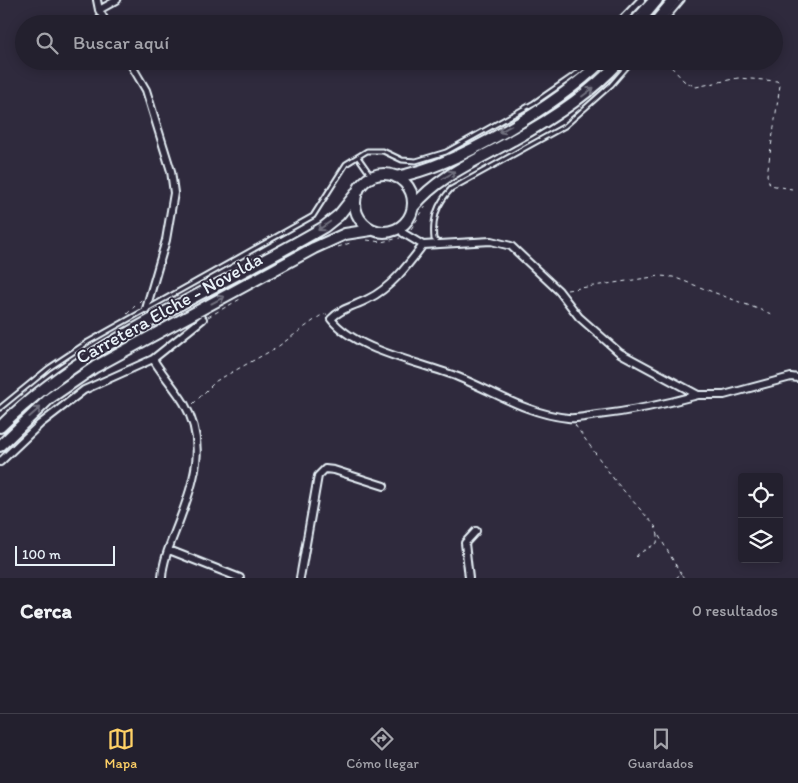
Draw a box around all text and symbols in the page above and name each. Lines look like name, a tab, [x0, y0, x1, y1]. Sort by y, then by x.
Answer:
search box	[15, 15, 783, 70]
icon: search	[33, 29, 61, 57]
text: Buscar aquí	[73, 31, 169, 54]
one-way arrow	[581, 86, 594, 97]
one-way arrow	[499, 125, 513, 135]
one-way arrow	[442, 170, 456, 180]
one-way arrow	[317, 221, 331, 231]
street label: Carretera Elche - Novelda	[72, 247, 266, 369]
one-way arrow	[211, 295, 226, 305]
one-way arrow	[28, 406, 41, 417]
map controls	[738, 473, 783, 563]
button: locate	[738, 473, 783, 518]
button: layers	[738, 518, 783, 563]
scale bar	[15, 543, 115, 566]
text: 100 m	[22, 546, 61, 563]
text: Cerca	[20, 598, 72, 623]
text: 0 resultados	[692, 601, 778, 620]
tab: Mapa	[105, 725, 137, 772]
tab: Cómo llegar	[346, 725, 419, 772]
tab: Guardados	[628, 725, 693, 772]

